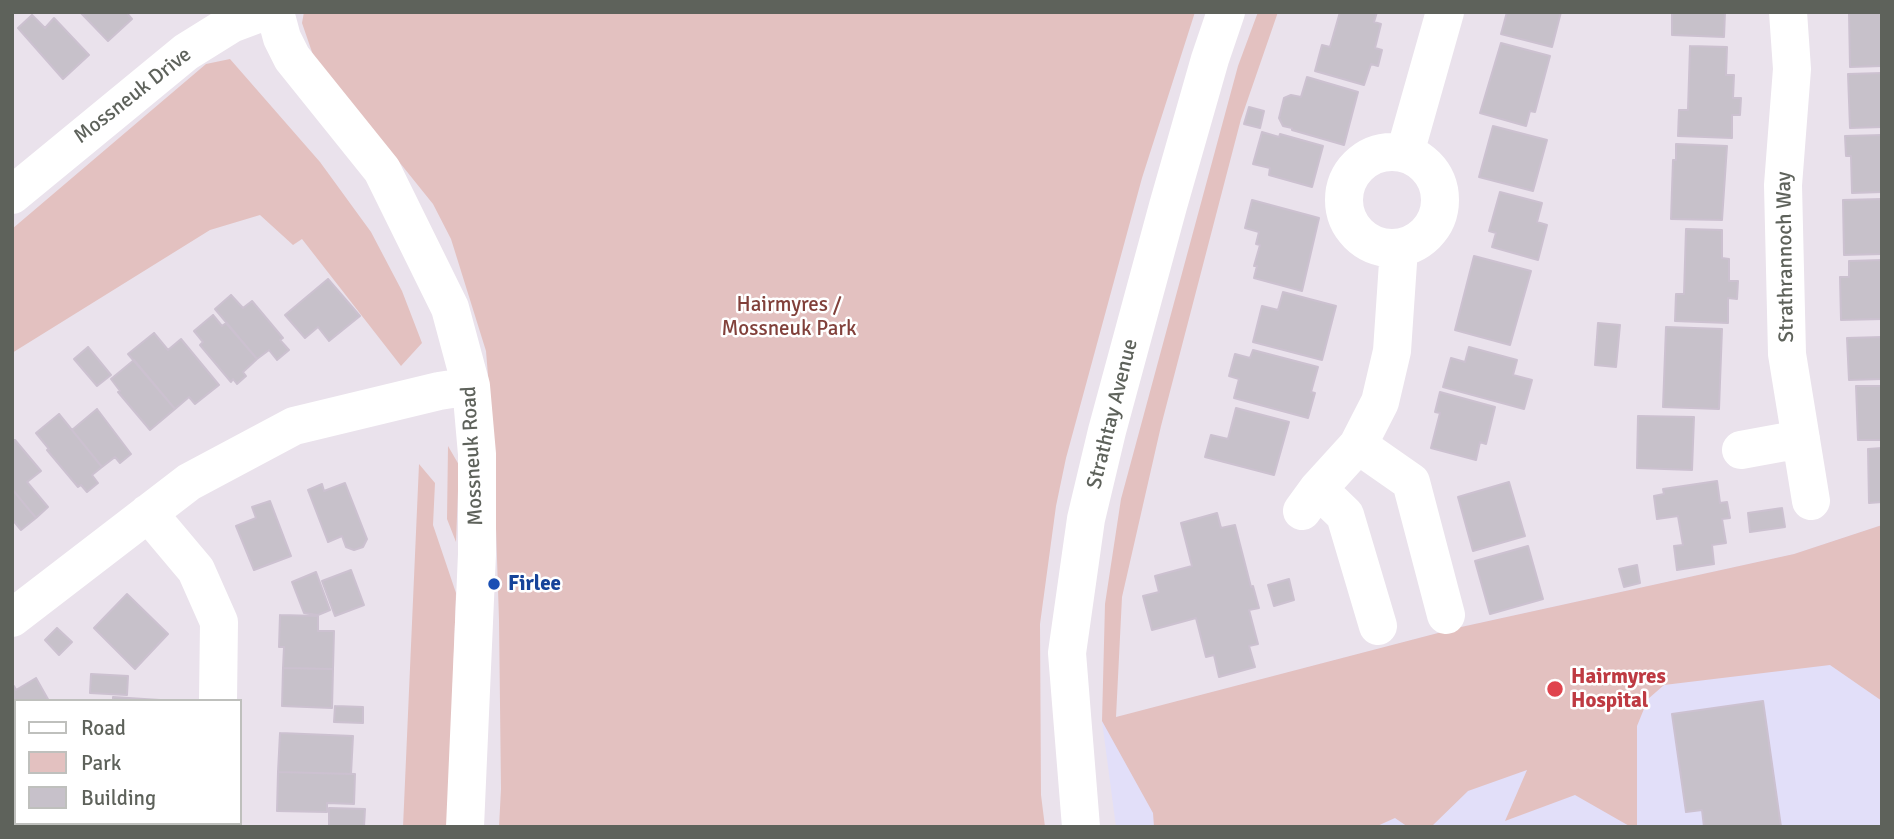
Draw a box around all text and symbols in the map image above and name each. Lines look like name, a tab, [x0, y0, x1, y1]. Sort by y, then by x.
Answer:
street label: Mossneuk Drive	[69, 42, 197, 150]
street label: Strathrannoch Way	[1772, 171, 1800, 343]
park label: Hairmyres / Mossneuk Park	[721, 292, 857, 342]
street label: Strathtay Avenue	[1082, 336, 1144, 492]
street label: Mossneuk Road	[457, 386, 489, 526]
place label: Firlee	[508, 571, 561, 597]
marker: Firlee	[486, 576, 502, 592]
place label: Hairmyres Hospital	[1571, 664, 1666, 714]
marker: Hairmyres Hospital	[1545, 679, 1565, 699]
legend	[14, 699, 242, 825]
text: Road	[81, 715, 126, 741]
text: Park	[81, 750, 121, 776]
text: Building	[81, 785, 156, 811]

